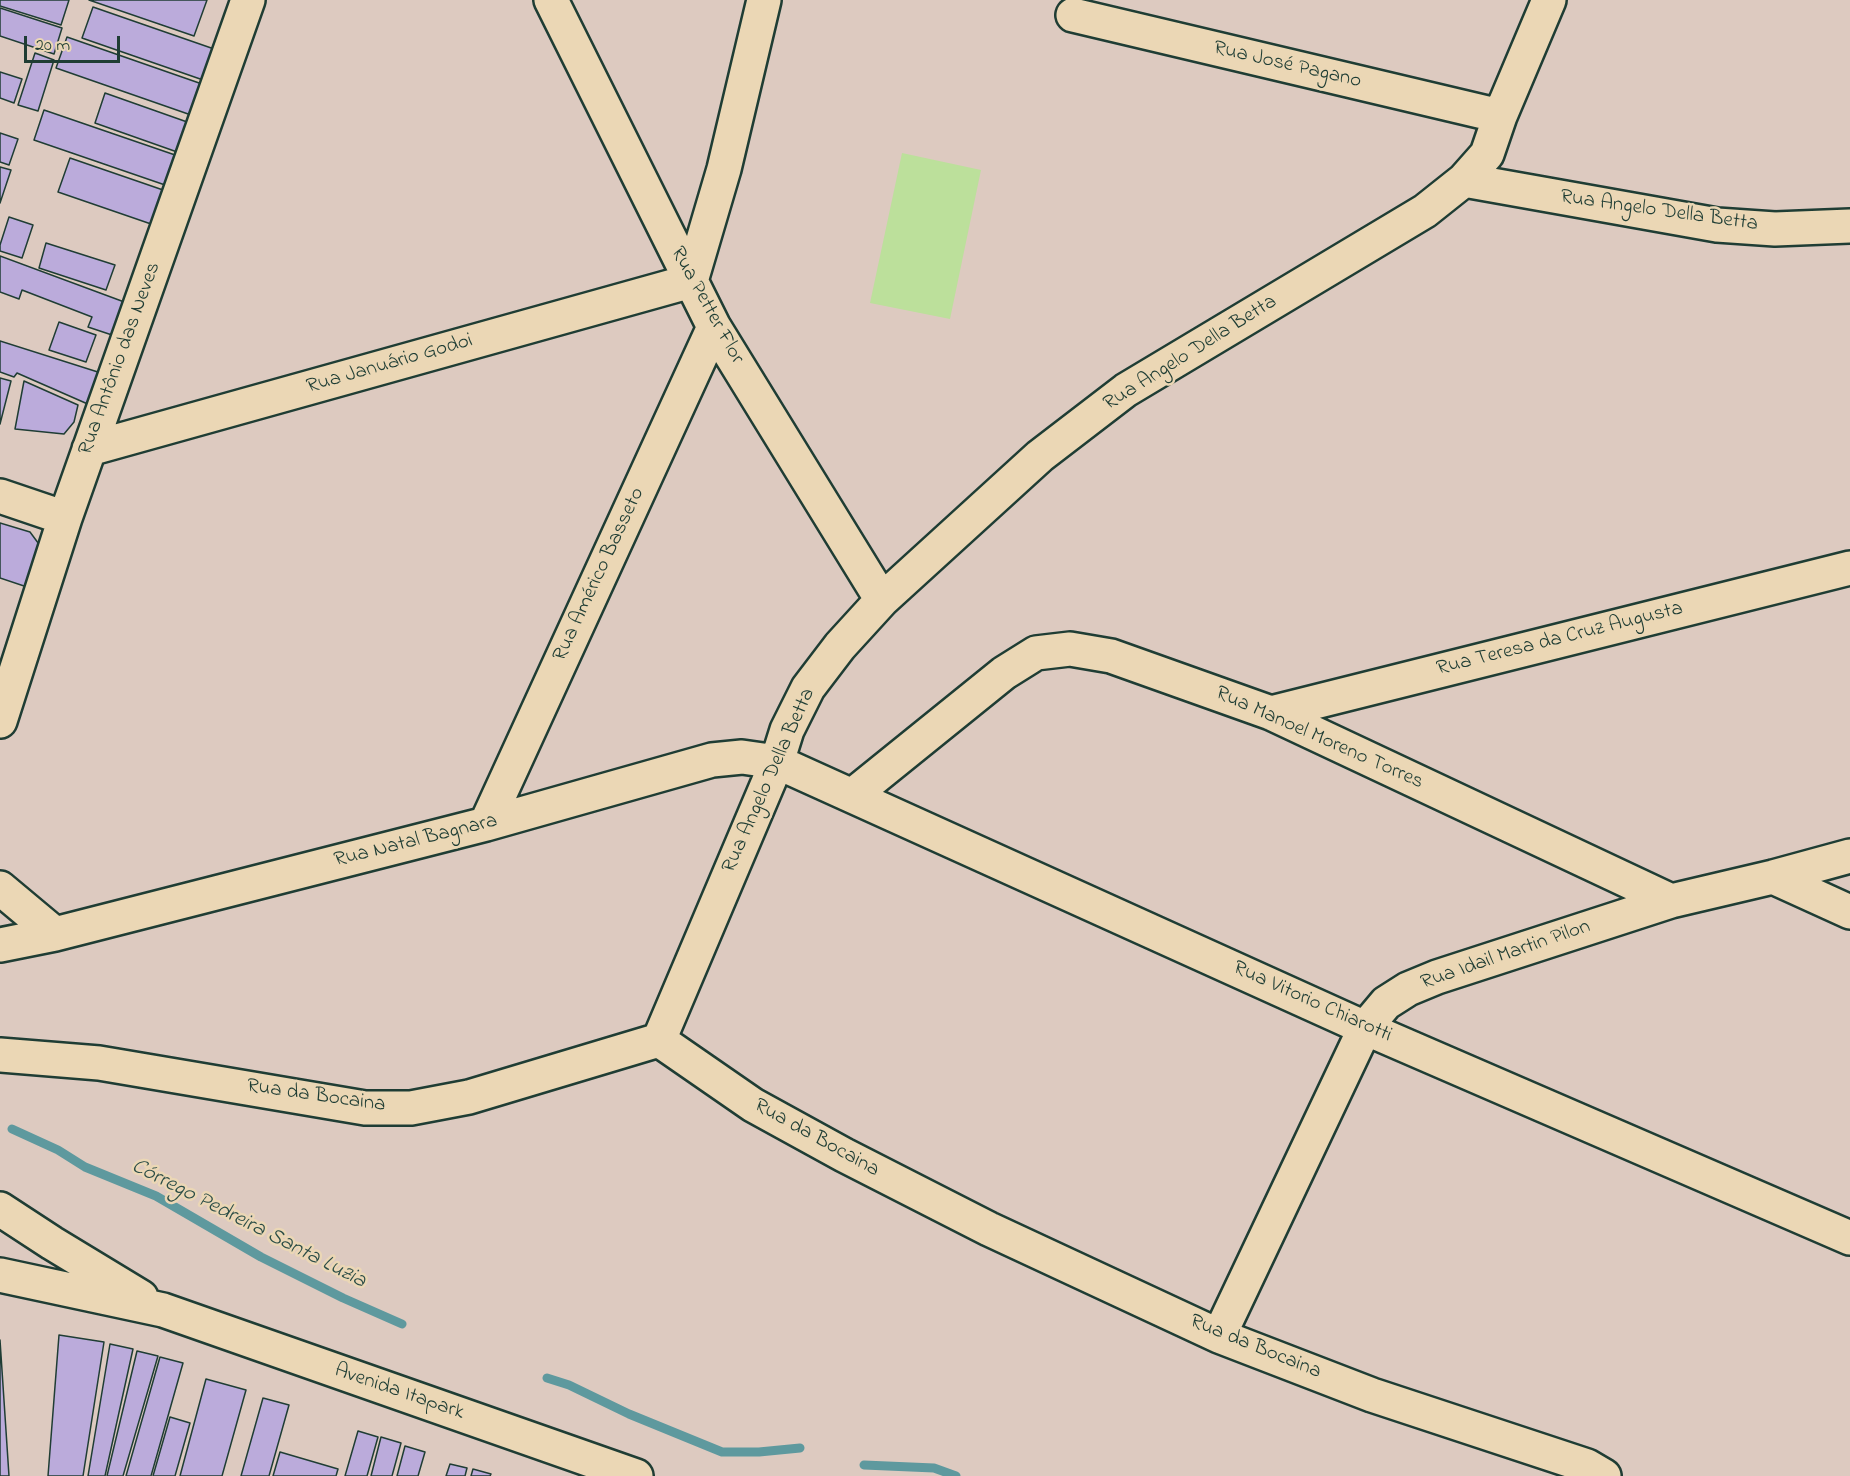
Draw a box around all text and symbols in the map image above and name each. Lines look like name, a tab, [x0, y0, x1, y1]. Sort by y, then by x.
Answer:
scale bar	[27, 24, 123, 62]
text: 20 m	[35, 33, 70, 59]
street label: Rua José Pagano	[1211, 37, 1363, 95]
street label: Rua Angelo Della Betta	[1558, 186, 1760, 238]
street label: Rua Petter Flor	[663, 243, 749, 369]
street label: Rua Antônio das Neves	[74, 259, 168, 459]
street label: Rua Angelo Della Betta	[1100, 290, 1282, 418]
street label: Rua Januário Godoi	[304, 329, 476, 401]
street label: Rua Américo Basseto	[549, 484, 651, 666]
street label: Rua Teresa da Cruz Augusta	[1434, 597, 1686, 683]
street label: Rua Manoel Moreno Torres	[1211, 682, 1427, 796]
street label: Rua Angelo Della Betta	[718, 685, 822, 877]
street label: Rua Natal Bagnara	[332, 810, 500, 874]
street label: Rua Idail Martin Pilon	[1418, 915, 1594, 997]
street label: Rua Vitorio Chiarotti	[1229, 957, 1395, 1049]
street label: Rua da Bocaina	[245, 1075, 387, 1119]
street label: Rua da Bocaina	[749, 1094, 883, 1184]
water label: Córrego Pedreira Santa Luzia	[126, 1154, 370, 1296]
street label: Rua da Bocaina	[1186, 1310, 1324, 1386]
street label: Avenida Itapark	[331, 1359, 467, 1427]

